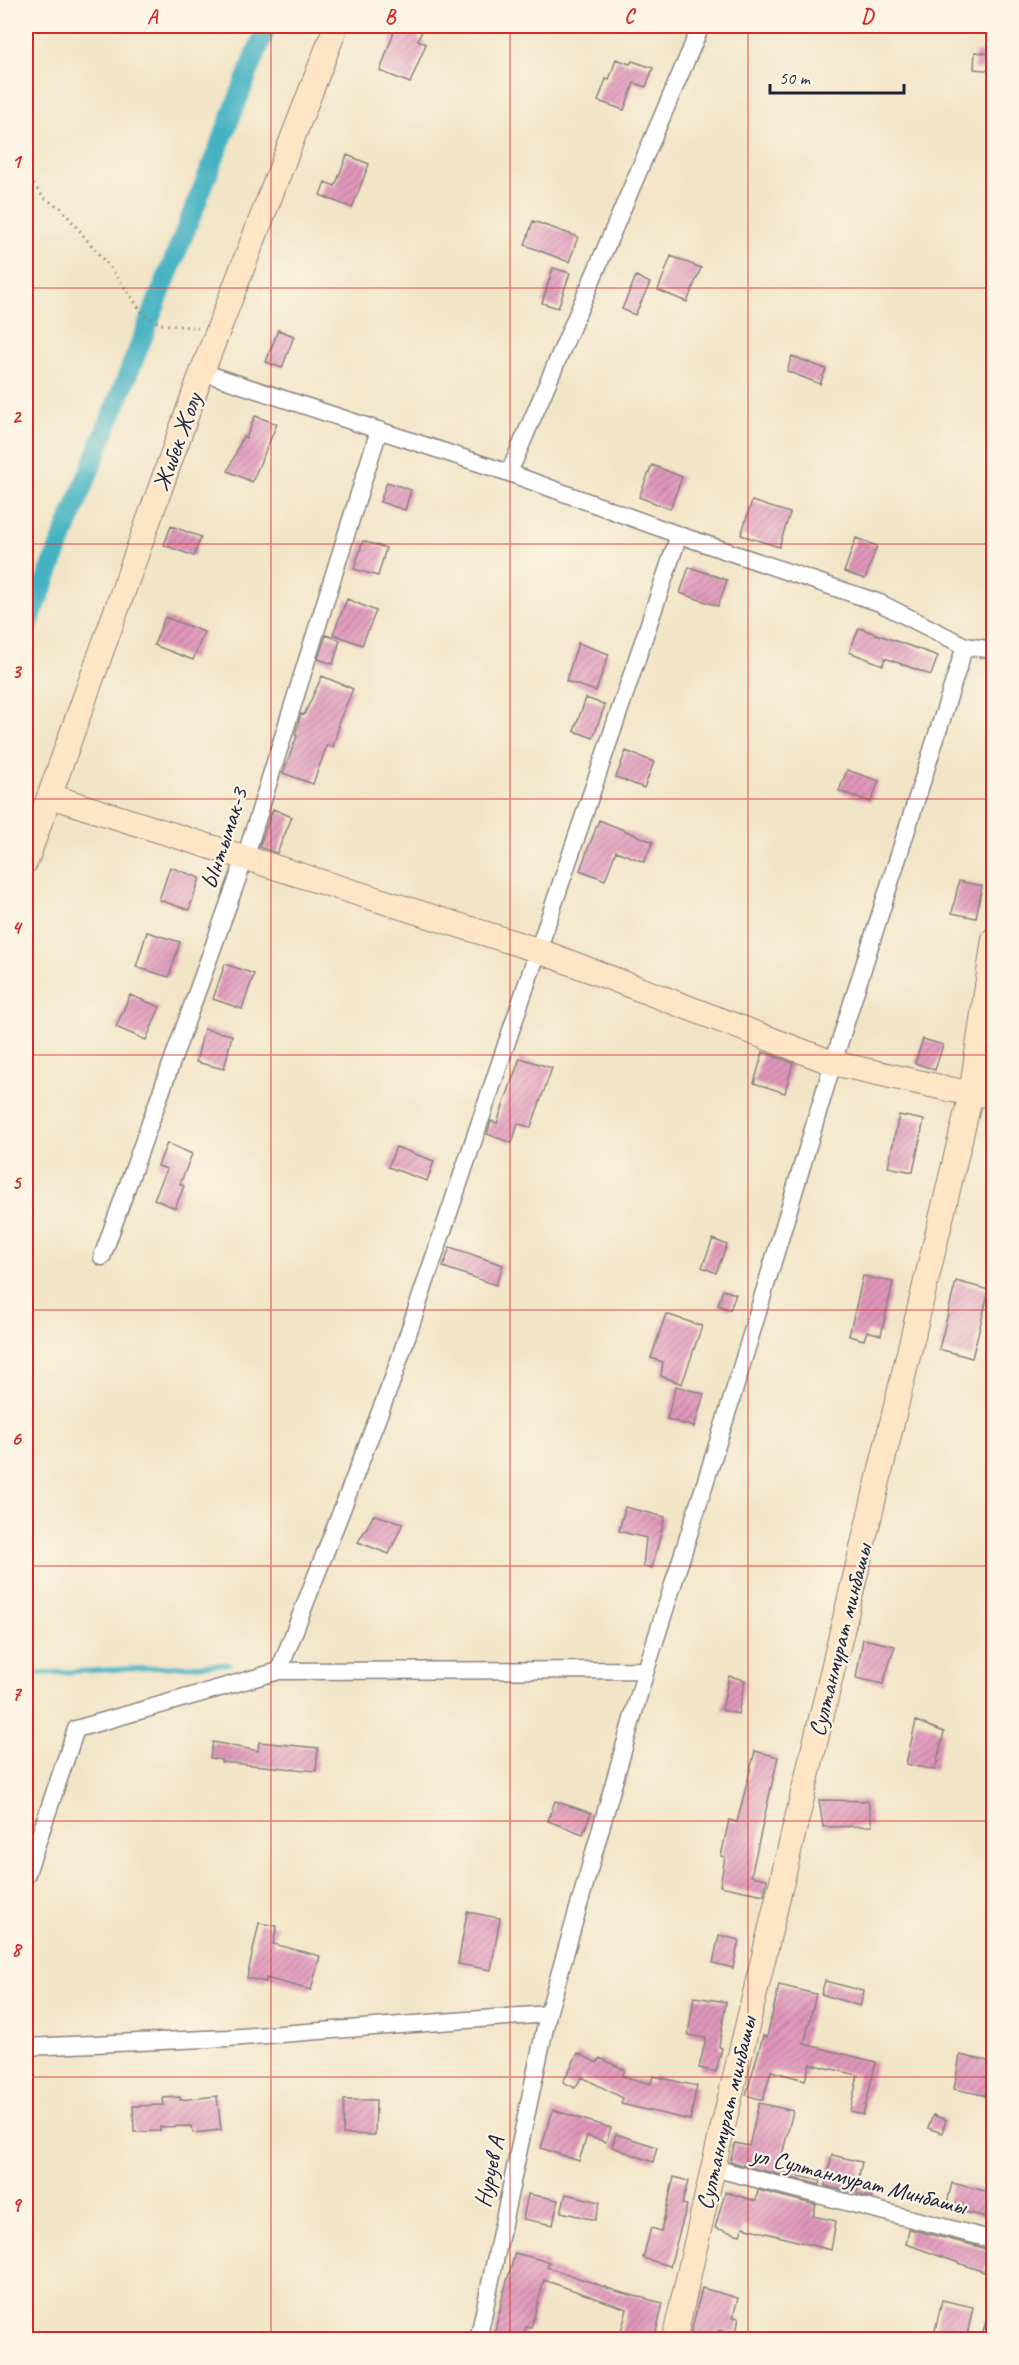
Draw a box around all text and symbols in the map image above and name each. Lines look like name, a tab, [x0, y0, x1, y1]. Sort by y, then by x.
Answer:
text: A	[147, 4, 159, 29]
text: B	[385, 4, 397, 29]
text: C	[624, 4, 636, 29]
text: D	[861, 4, 875, 29]
scale bar	[770, 57, 904, 95]
text: 50 m	[779, 67, 812, 89]
text: 1	[12, 149, 23, 174]
street label: Жибек Жолу	[145, 387, 209, 495]
text: 2	[12, 404, 23, 429]
text: 3	[12, 659, 23, 684]
street label: Ынтымак-3	[194, 782, 255, 892]
text: 4	[12, 915, 24, 940]
text: 5	[12, 1170, 23, 1195]
text: 6	[11, 1426, 22, 1451]
street label: Султанмурат минбашы	[802, 1538, 879, 1739]
text: 7	[12, 1681, 23, 1706]
text: 8	[12, 1937, 24, 1962]
street label: Султанмурат минбашы	[689, 2011, 763, 2213]
street label: Нуруев А	[467, 2133, 511, 2210]
street label: ул Султанмурат Минбашы	[747, 2138, 972, 2222]
text: 9	[12, 2192, 23, 2217]

